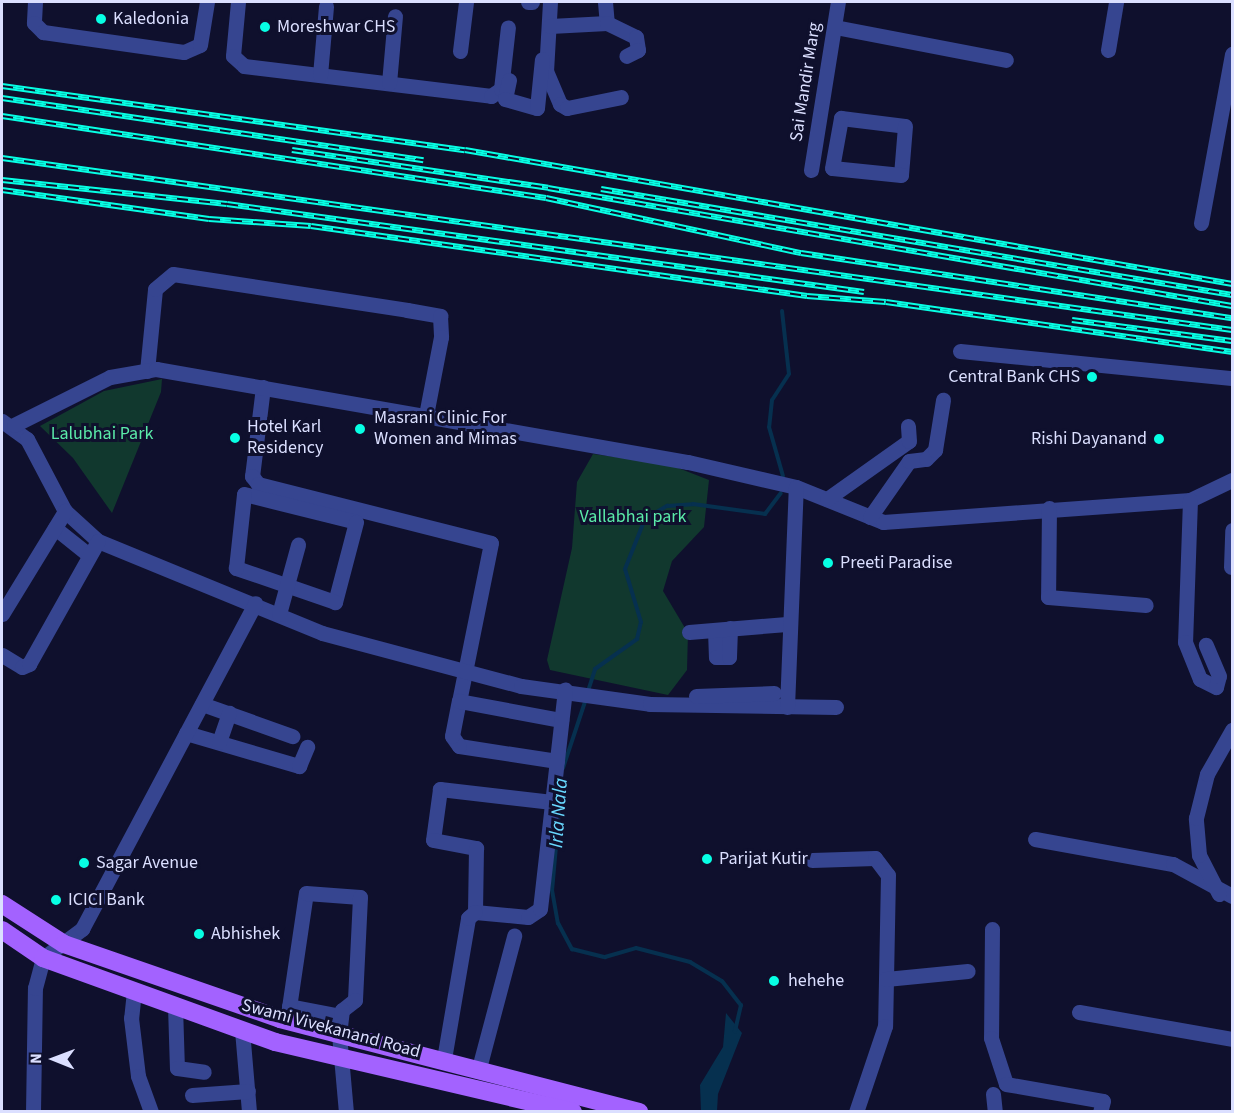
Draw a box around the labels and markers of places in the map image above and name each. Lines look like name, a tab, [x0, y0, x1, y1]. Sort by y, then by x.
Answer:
place label: Kaledonia	[113, 8, 189, 30]
marker: Kaledonia	[94, 12, 108, 26]
place label: Moreshwar CHS	[277, 16, 395, 38]
marker: Moreshwar CHS	[258, 20, 272, 34]
place label: Central Bank CHS	[948, 366, 1080, 388]
marker: Central Bank CHS	[1085, 370, 1099, 384]
place label: Masrani Clinic For Women and Mimas	[374, 408, 517, 450]
place label: Hotel Karl Residency	[247, 417, 323, 460]
marker: Masrani Clinic For Women and Mimas	[351, 420, 369, 438]
place label: Rishi Dayanand	[1031, 428, 1147, 450]
marker: Hotel Karl Residency	[228, 431, 242, 445]
marker: Rishi Dayanand	[1152, 432, 1166, 446]
place label: Preeti Paradise	[840, 552, 952, 574]
marker: Preeti Paradise	[821, 556, 835, 570]
place label: Parijat Kutir	[719, 848, 808, 870]
place label: Sagar Avenue	[96, 852, 198, 874]
marker: Parijat Kutir	[700, 852, 714, 866]
marker: Sagar Avenue	[77, 856, 91, 870]
place label: ICICI Bank	[68, 889, 145, 911]
marker: ICICI Bank	[49, 893, 63, 907]
place label: Abhishek	[211, 923, 280, 945]
marker: Abhishek	[192, 927, 206, 941]
place label: hehehe	[788, 970, 844, 992]
marker: hehehe	[765, 972, 783, 990]

